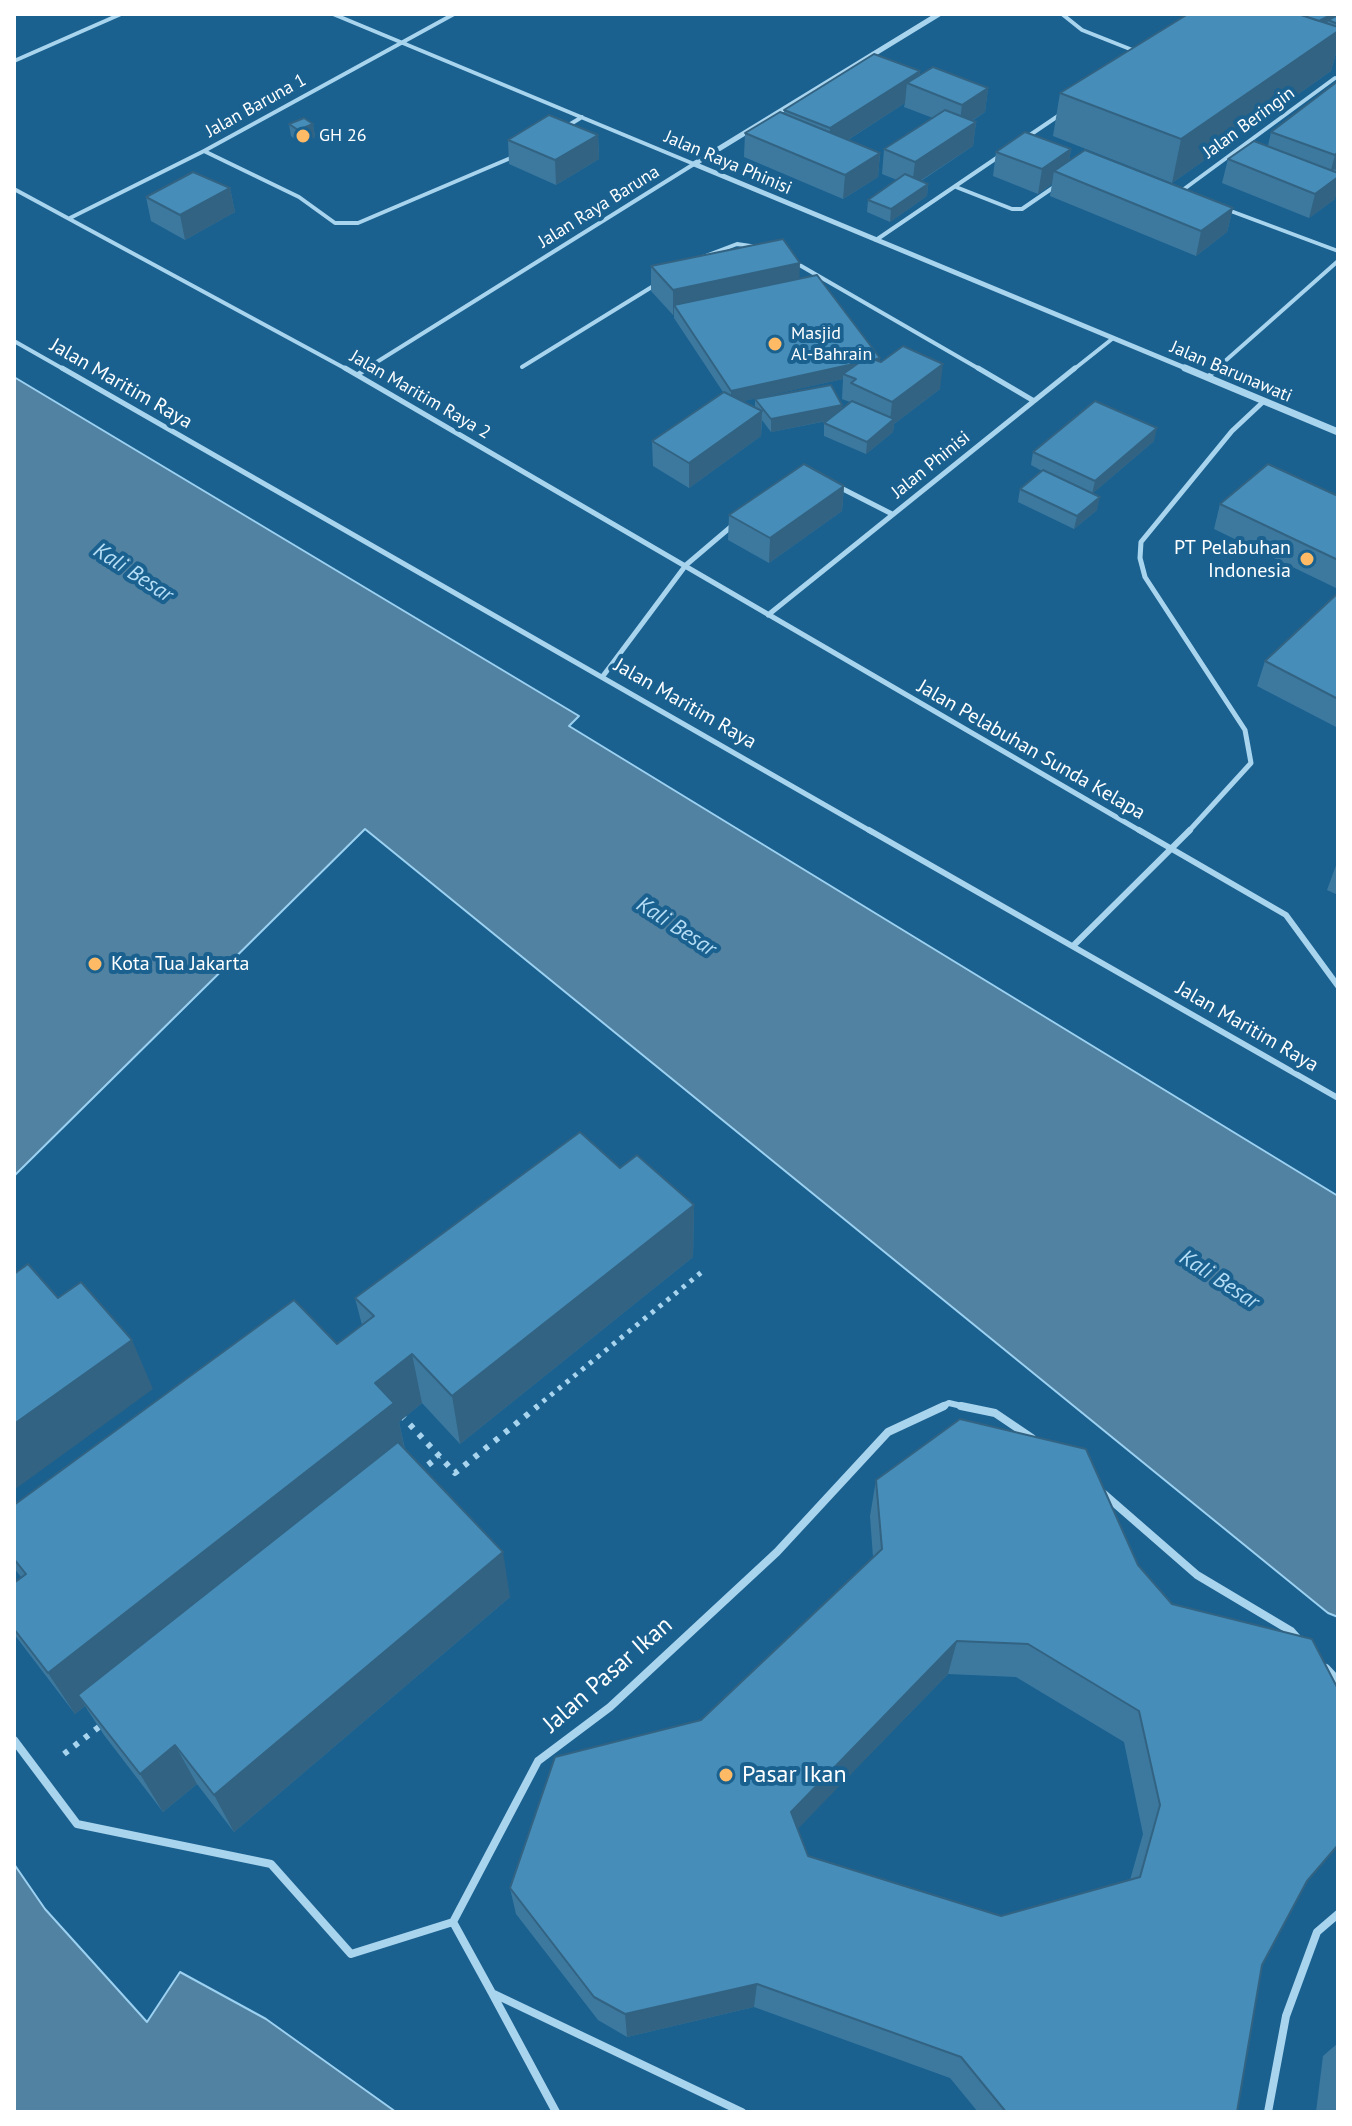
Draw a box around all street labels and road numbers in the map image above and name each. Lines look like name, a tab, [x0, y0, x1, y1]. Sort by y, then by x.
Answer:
street label: Jalan Baruna 1	[202, 69, 310, 143]
street label: Jalan Beringin	[1199, 83, 1299, 163]
street label: Jalan Raya Phinisi	[661, 126, 795, 200]
street label: Jalan Raya Baruna	[534, 161, 664, 253]
street label: Jalan Maritim Raya	[46, 334, 196, 434]
street label: Jalan Barunawati	[1167, 337, 1295, 407]
street label: Jalan Maritim Raya 2	[346, 346, 494, 444]
street label: Jalan Phinisi	[887, 427, 975, 503]
street label: Jalan Maritim Raya	[610, 654, 760, 754]
street label: Jalan Pelabuhan Sunda Kelapa	[913, 675, 1149, 825]
street label: Jalan Maritim Raya	[1172, 977, 1322, 1077]
street label: Jalan Pasar Ikan	[537, 1611, 679, 1739]

